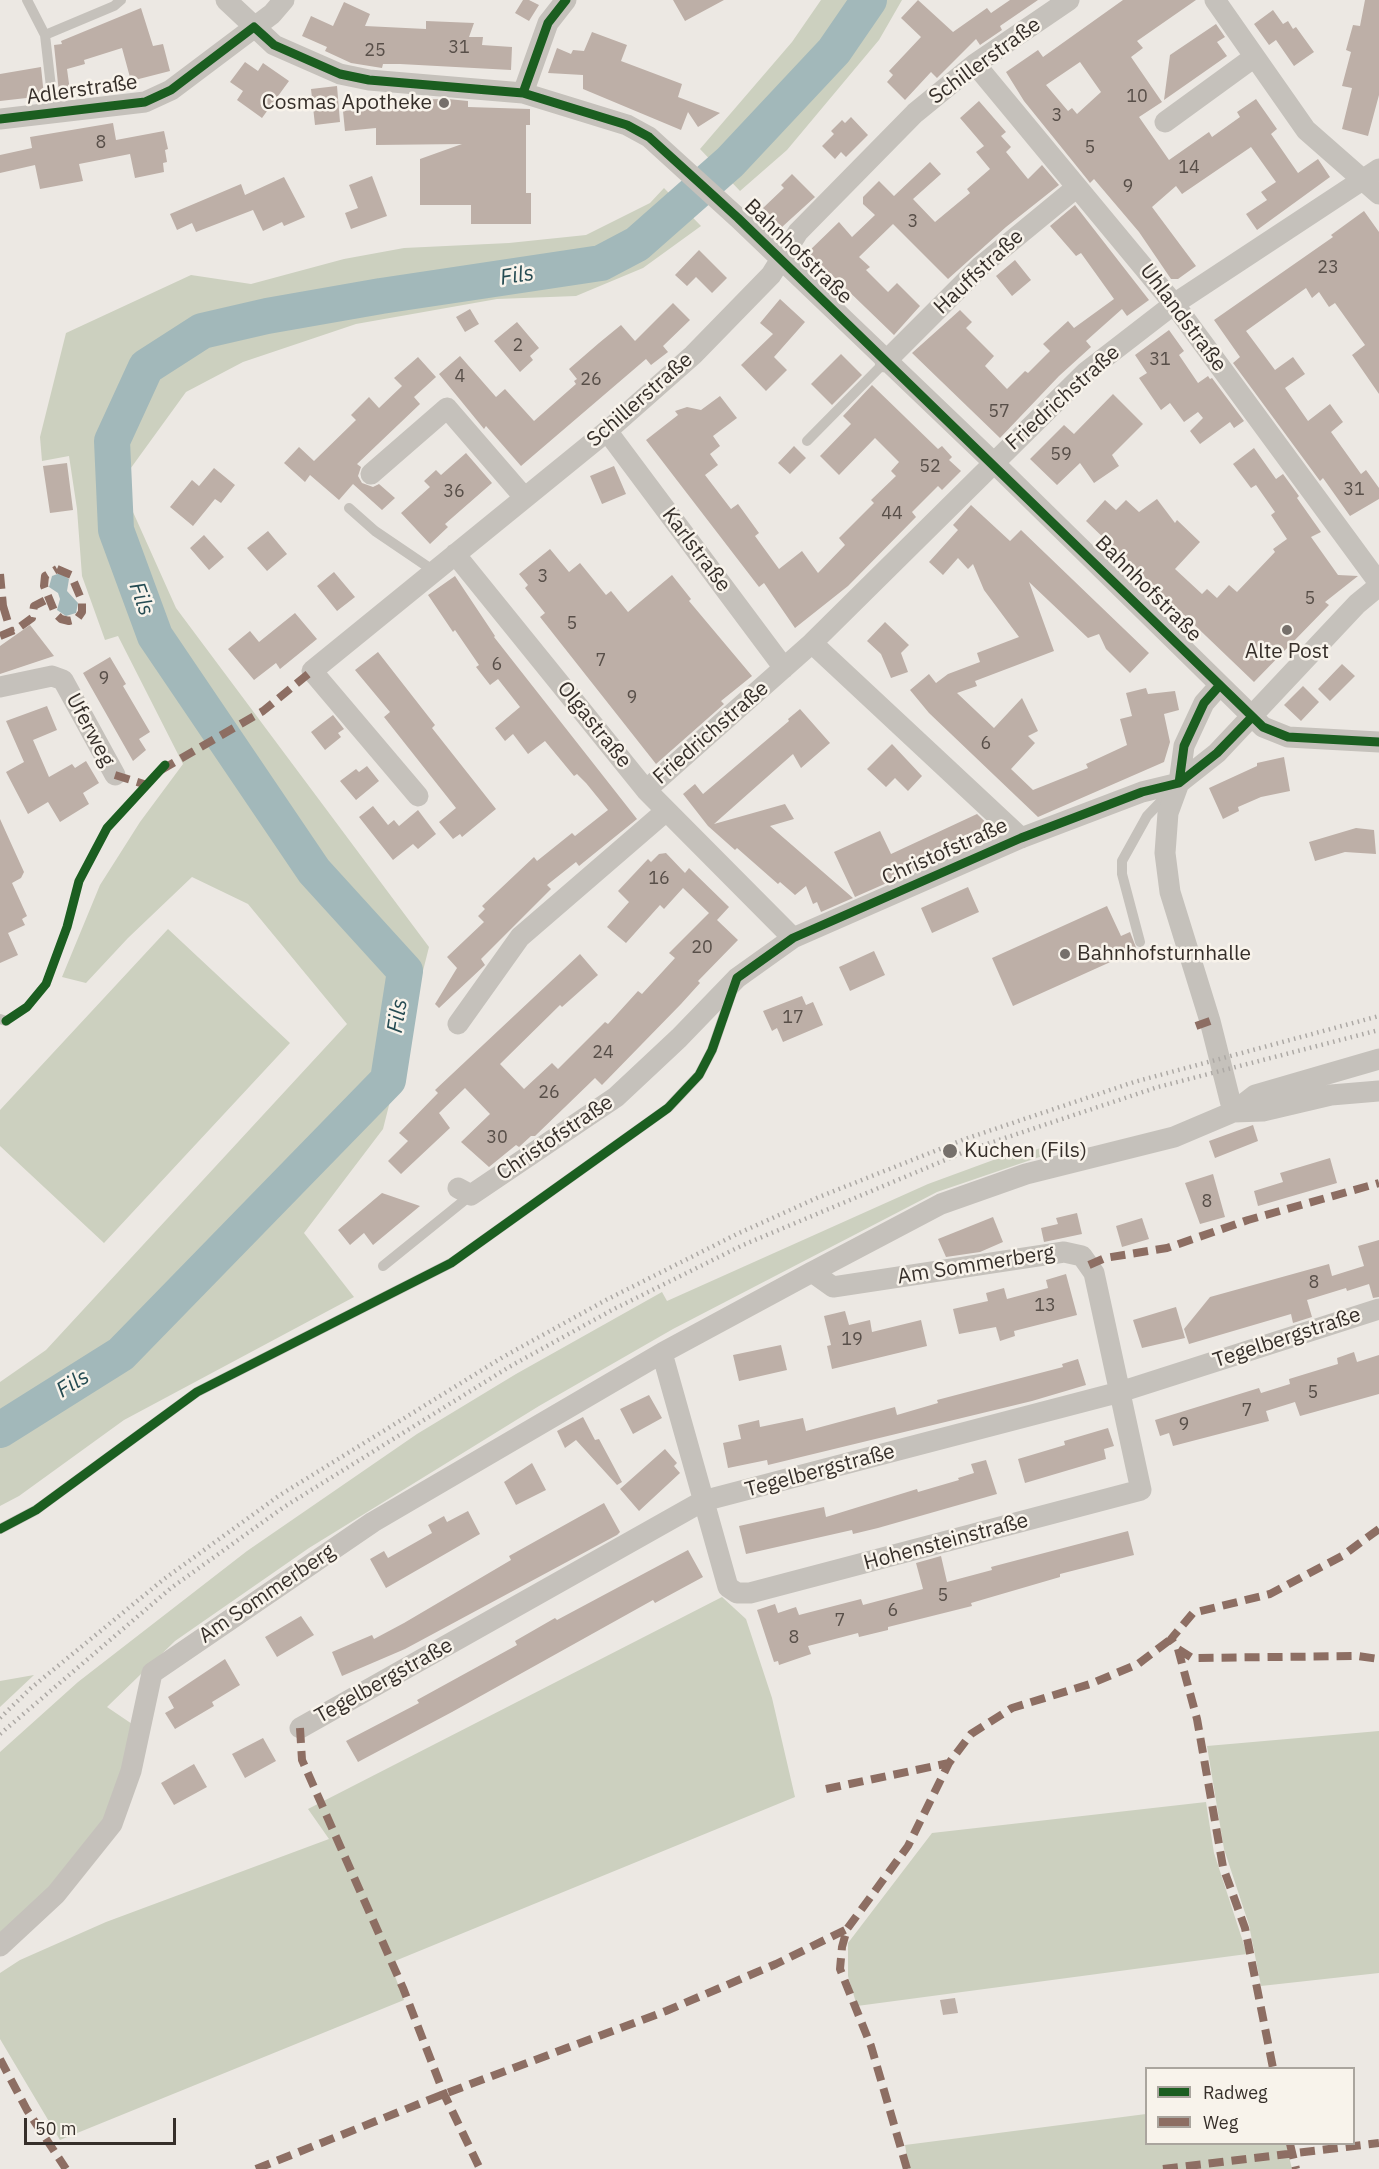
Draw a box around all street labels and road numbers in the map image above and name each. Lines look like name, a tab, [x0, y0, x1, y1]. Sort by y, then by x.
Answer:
street label: Schillerstraße	[924, 12, 1046, 110]
street label: Adlerstraße	[25, 70, 139, 110]
street label: Bahnhofstraße	[739, 194, 857, 310]
street label: Hauffstraße	[929, 224, 1029, 320]
street label: Uhlandstraße	[1134, 259, 1232, 377]
street label: Friedrichstraße	[1001, 340, 1125, 456]
street label: Schillerstraße	[582, 347, 698, 453]
street label: Karlstraße	[656, 503, 736, 597]
street label: Bahnhofstraße	[1089, 530, 1207, 648]
street label: Friedrichstraße	[648, 676, 774, 790]
street label: Olgastraße	[551, 677, 637, 773]
street label: Uferweg	[60, 689, 120, 771]
street label: Christofstraße	[878, 813, 1012, 891]
street label: Christofstraße	[492, 1090, 618, 1186]
street label: Am Sommerberg	[896, 1240, 1056, 1290]
street label: Tegelbergstraße	[1210, 1302, 1364, 1374]
street label: Tegelbergstraße	[743, 1439, 897, 1503]
street label: Hohensteinstraße	[861, 1508, 1031, 1576]
street label: Am Sommerberg	[194, 1539, 340, 1649]
street label: Tegelbergstraße	[311, 1633, 457, 1729]

